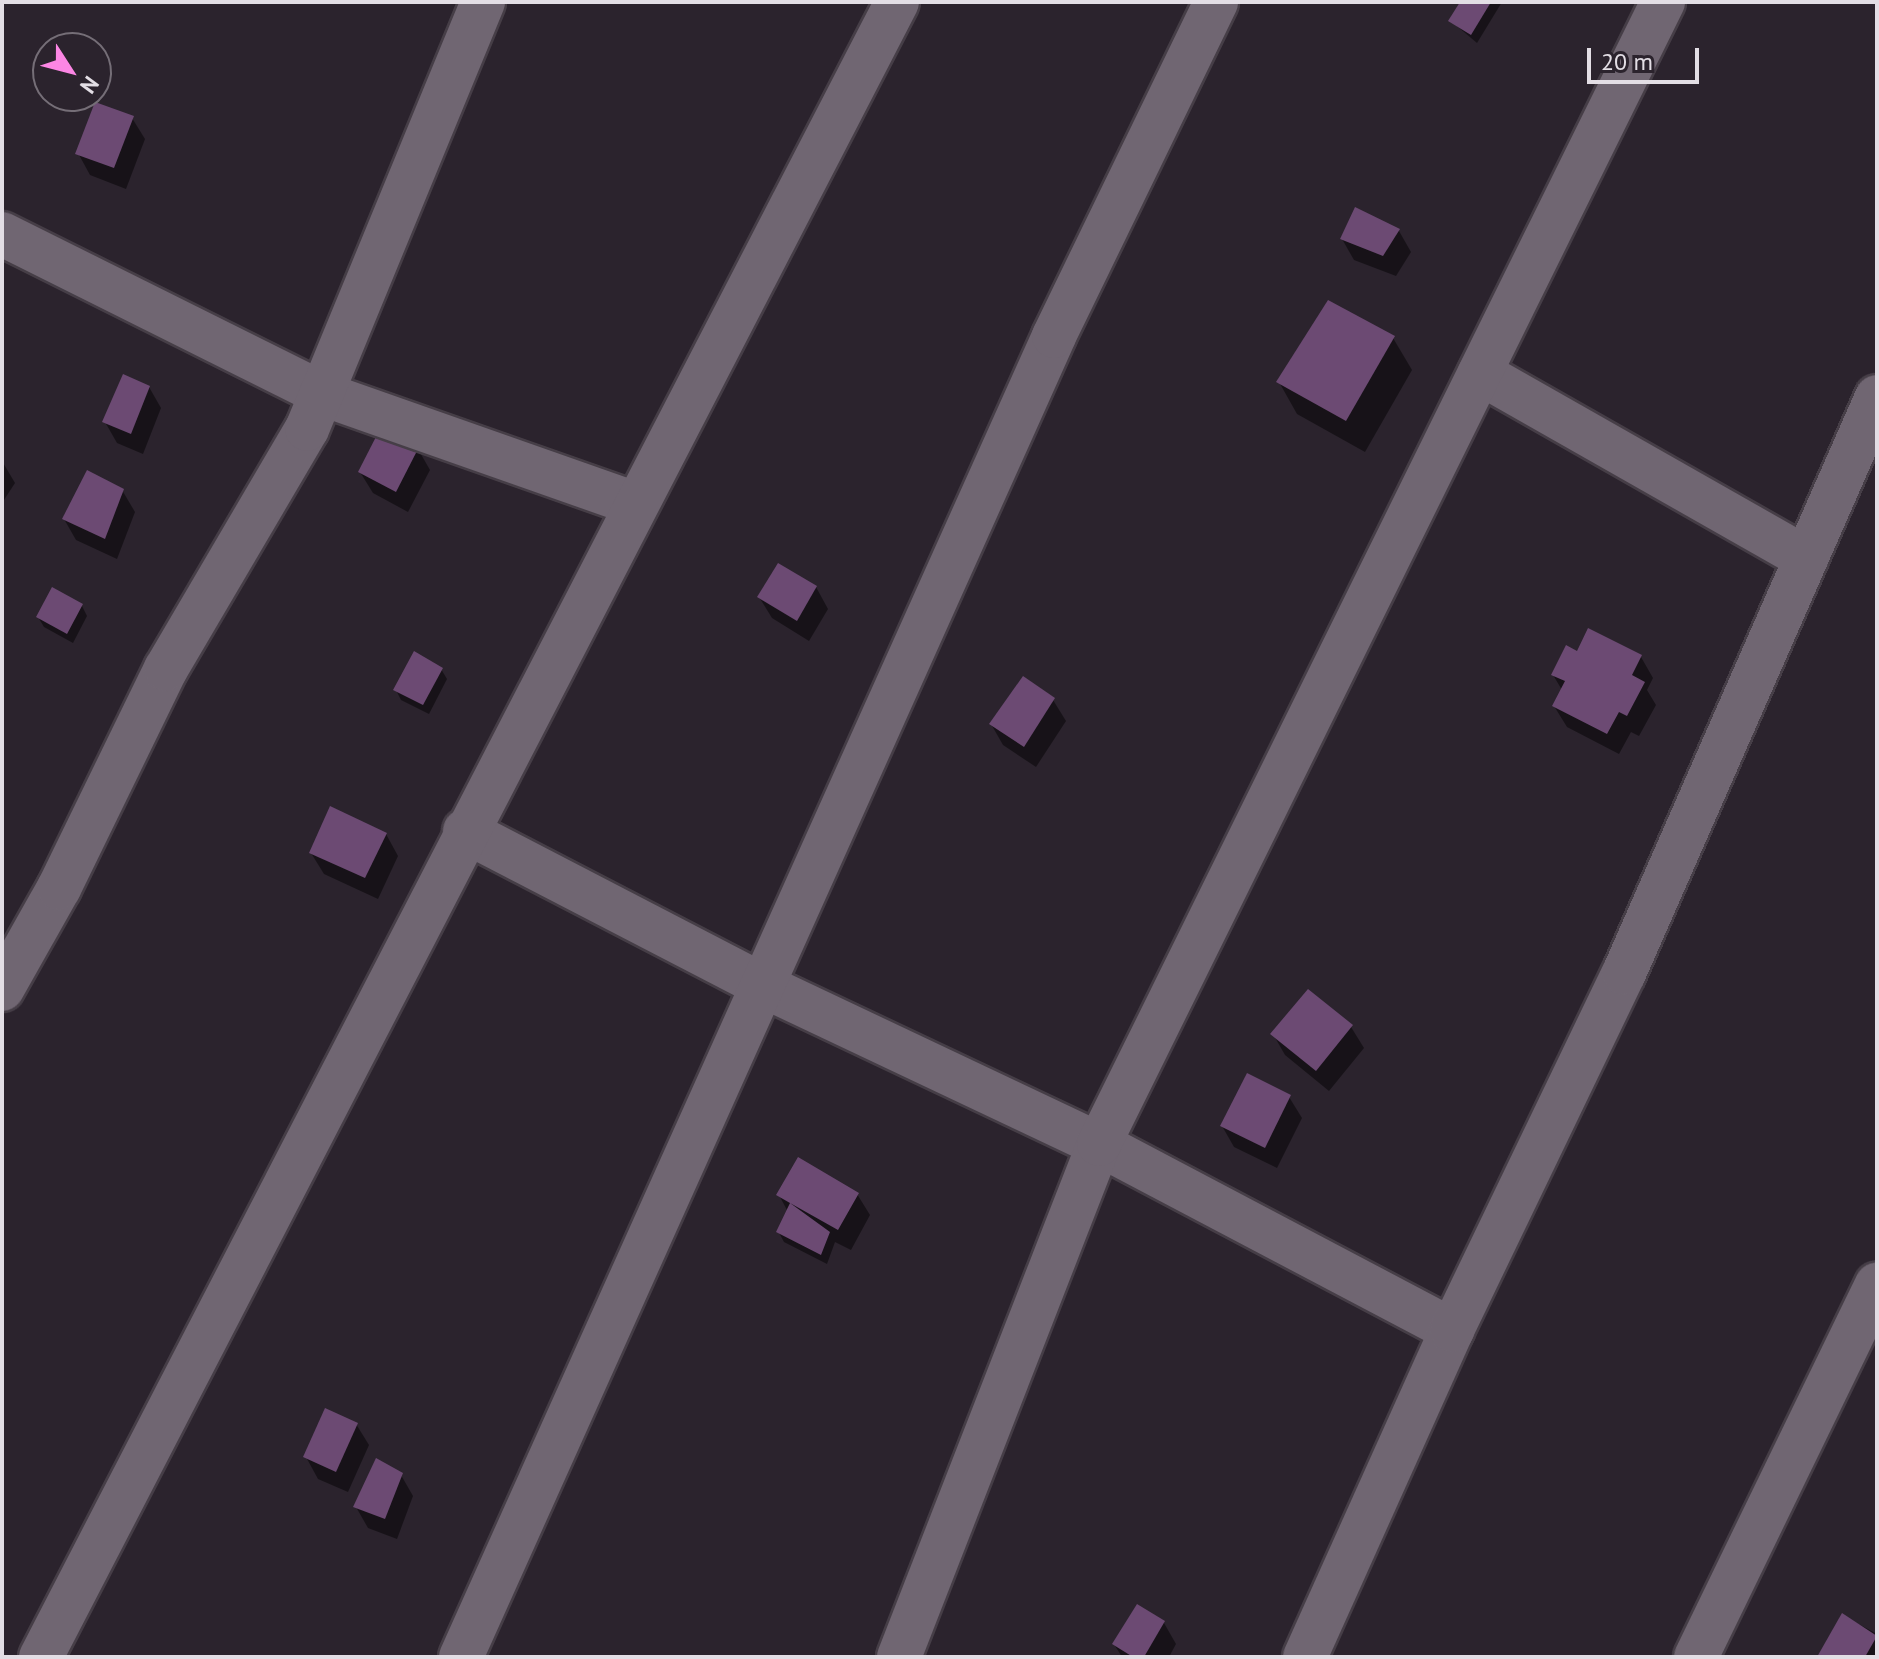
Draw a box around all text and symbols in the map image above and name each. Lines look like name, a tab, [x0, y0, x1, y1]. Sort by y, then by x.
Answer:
north arrow	[32, 32, 112, 112]
scale bar	[1591, 32, 1703, 82]
text: 20 m	[1601, 46, 1653, 77]
text: N	[74, 71, 105, 99]

